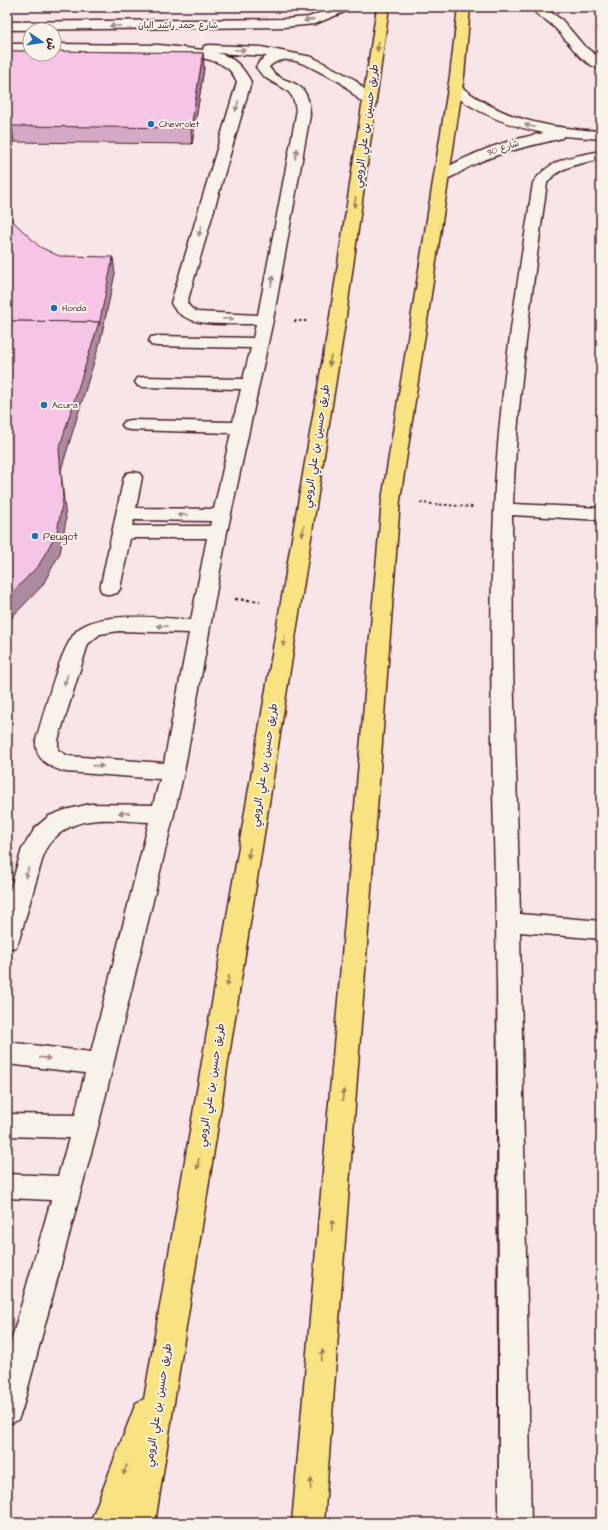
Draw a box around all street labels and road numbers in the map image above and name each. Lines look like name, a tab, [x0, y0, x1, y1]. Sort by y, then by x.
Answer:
street label: شارع حمد راشد البان	[138, 19, 218, 32]
street label: طريق حسين بن علي الرومي	[350, 63, 385, 189]
street label: شارع 30	[485, 137, 521, 159]
street label: طريق حسين بن علي الرومي	[299, 383, 336, 509]
street label: طريق حسين بن علي الرومي	[247, 702, 284, 828]
street label: طريق حسين بن علي الرومي	[194, 1022, 231, 1148]
street label: طريق حسين بن علي الرومي	[141, 1342, 178, 1468]

